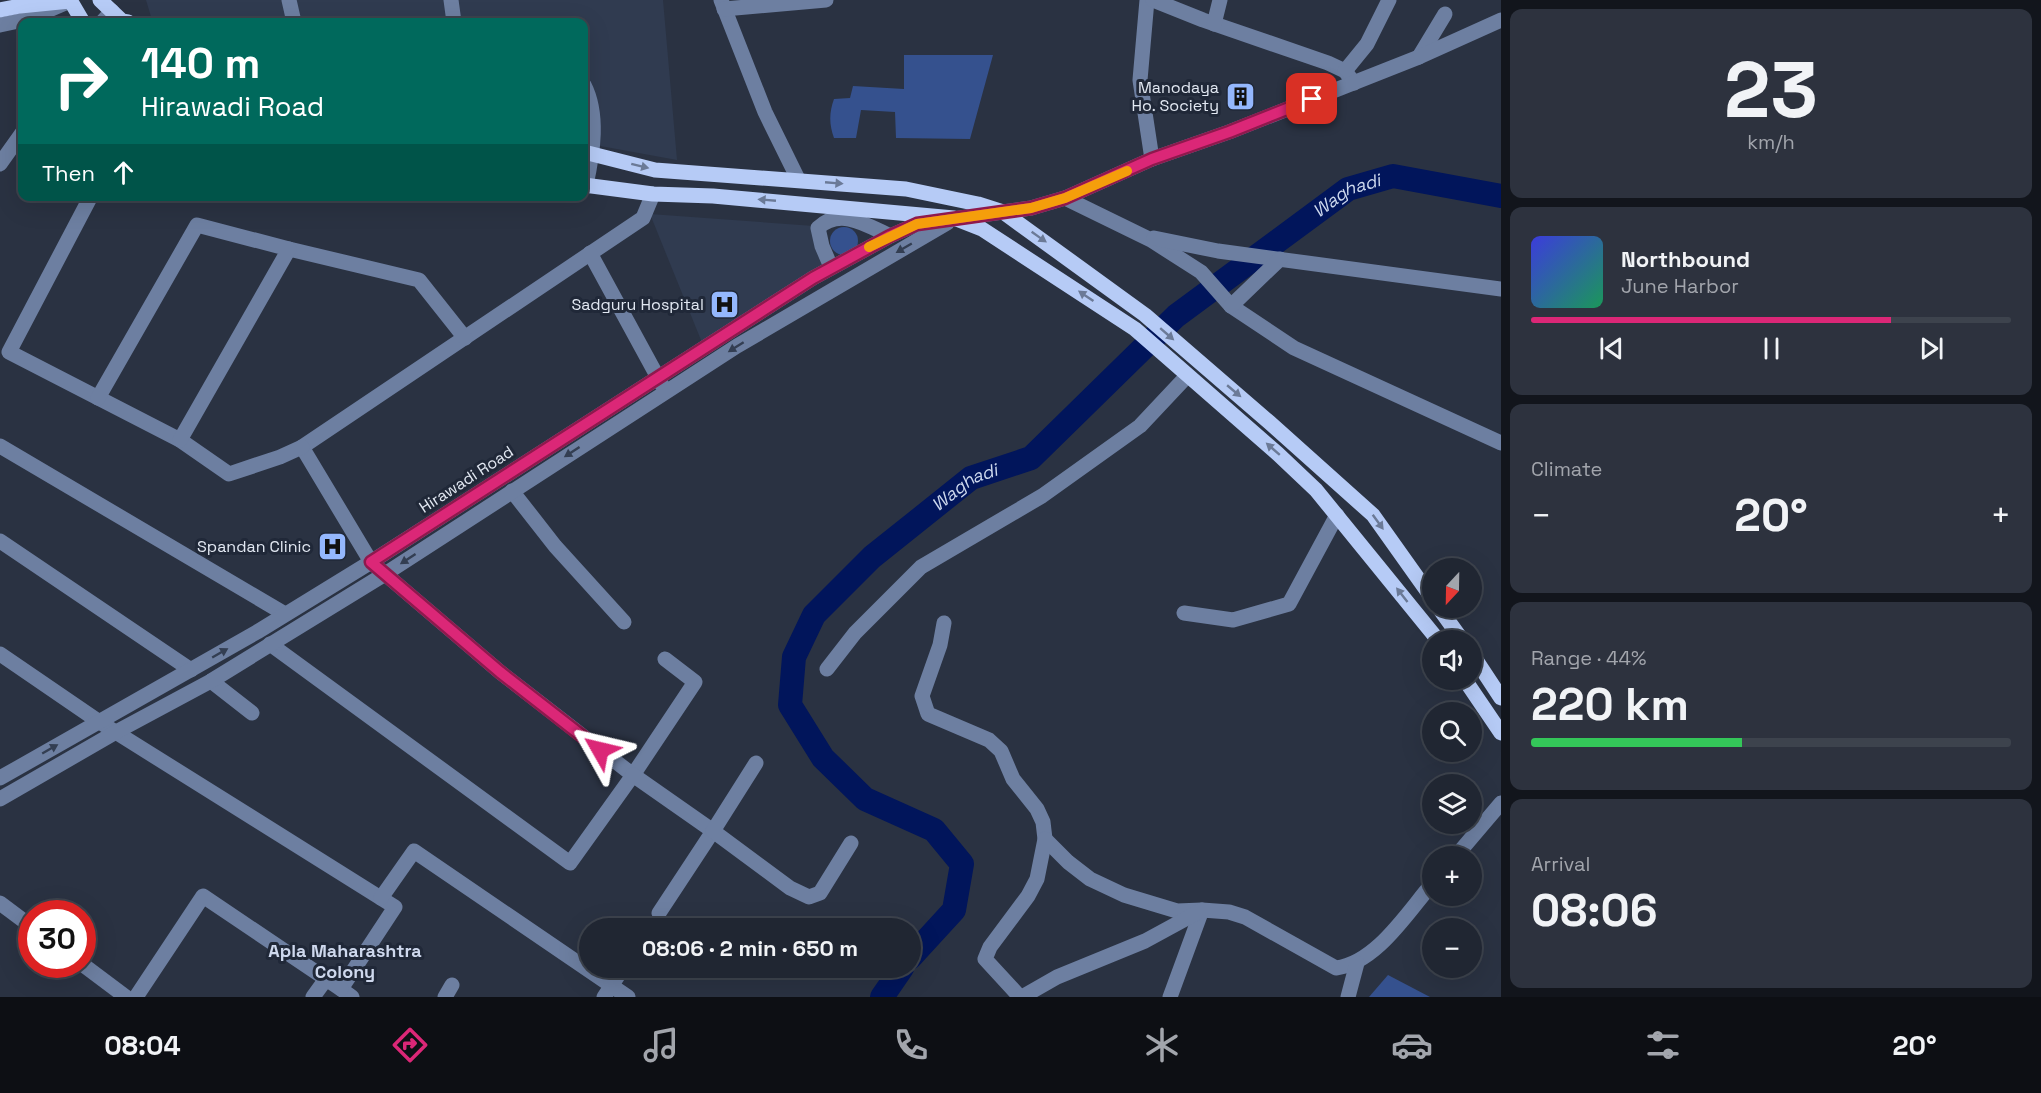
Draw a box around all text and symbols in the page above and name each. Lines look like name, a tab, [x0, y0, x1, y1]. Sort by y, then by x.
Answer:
text: 140 m	[141, 37, 260, 90]
text: 23	[1724, 40, 1818, 140]
icon: right	[42, 42, 120, 120]
pin	[1286, 73, 1337, 124]
place label: Manodaya Ho. Society	[1132, 77, 1219, 116]
building icon: Manodaya Ho. Society	[1224, 80, 1256, 112]
icon: arrive	[1295, 82, 1328, 115]
text: Hirawadi Road	[141, 89, 324, 124]
text: km/h	[1747, 129, 1795, 155]
icon: ahead	[107, 156, 140, 189]
text: Then	[42, 159, 95, 187]
one-way arrow	[631, 162, 650, 172]
water label: Waghadi	[1308, 168, 1385, 222]
one-way arrow	[825, 178, 844, 188]
one-way arrow	[757, 195, 776, 205]
one-way arrow	[1031, 231, 1047, 243]
one-way arrow	[895, 243, 912, 253]
text: Northbound	[1621, 245, 1750, 273]
text: June Harbor	[1621, 273, 1739, 299]
hospital icon: Sadguru Hospital	[709, 288, 741, 320]
one-way arrow	[1078, 291, 1094, 302]
place label: Sadguru Hospital	[571, 294, 704, 315]
one-way arrow	[1159, 328, 1175, 341]
icon: previous	[1595, 332, 1628, 365]
icon: pause	[1755, 332, 1788, 365]
icon: next	[1915, 332, 1948, 365]
one-way arrow	[728, 341, 744, 352]
one-way arrow	[1226, 385, 1242, 398]
street label: Hirawadi Road	[415, 441, 517, 518]
one-way arrow	[1265, 442, 1280, 456]
one-way arrow	[564, 447, 580, 458]
text: Climate	[1531, 456, 1602, 482]
water label: Waghadi	[927, 457, 1003, 516]
text: 20°	[1734, 487, 1808, 544]
text: −	[1531, 495, 1551, 537]
text: +	[1991, 495, 2011, 537]
one-way arrow	[1372, 514, 1384, 530]
hospital icon: Spandan Clinic	[316, 530, 348, 562]
place label: Spandan Clinic	[197, 536, 311, 557]
one-way arrow	[400, 553, 417, 564]
north arrow	[1422, 558, 1482, 618]
map controls	[1422, 558, 1482, 978]
one-way arrow	[1396, 587, 1408, 602]
button: sound	[1422, 630, 1482, 690]
text: Range · 44%	[1531, 645, 1647, 671]
one-way arrow	[212, 648, 229, 658]
text: 220 km	[1531, 676, 1689, 733]
button: search	[1422, 702, 1482, 762]
position arrow	[568, 718, 632, 782]
one-way arrow	[42, 744, 59, 754]
button: layers	[1422, 774, 1482, 834]
button: +	[1422, 846, 1482, 906]
text: Arrival	[1531, 851, 1590, 877]
text: 08:06	[1531, 882, 1658, 939]
speed limit sign: 30	[18, 900, 96, 978]
button: −	[1422, 918, 1482, 978]
text: 08:06 · 2 min · 650 m	[642, 934, 858, 962]
district label: Apla Maharashtra Colony	[268, 939, 422, 983]
icon: directions	[389, 1024, 431, 1066]
icon: music	[640, 1024, 682, 1066]
icon: phone	[890, 1024, 932, 1066]
icon: climate	[1141, 1024, 1183, 1066]
icon: car	[1391, 1024, 1433, 1066]
icon: filters	[1642, 1024, 1684, 1066]
text: 08:04	[104, 1028, 181, 1063]
text: 20°	[1893, 1028, 1937, 1063]

